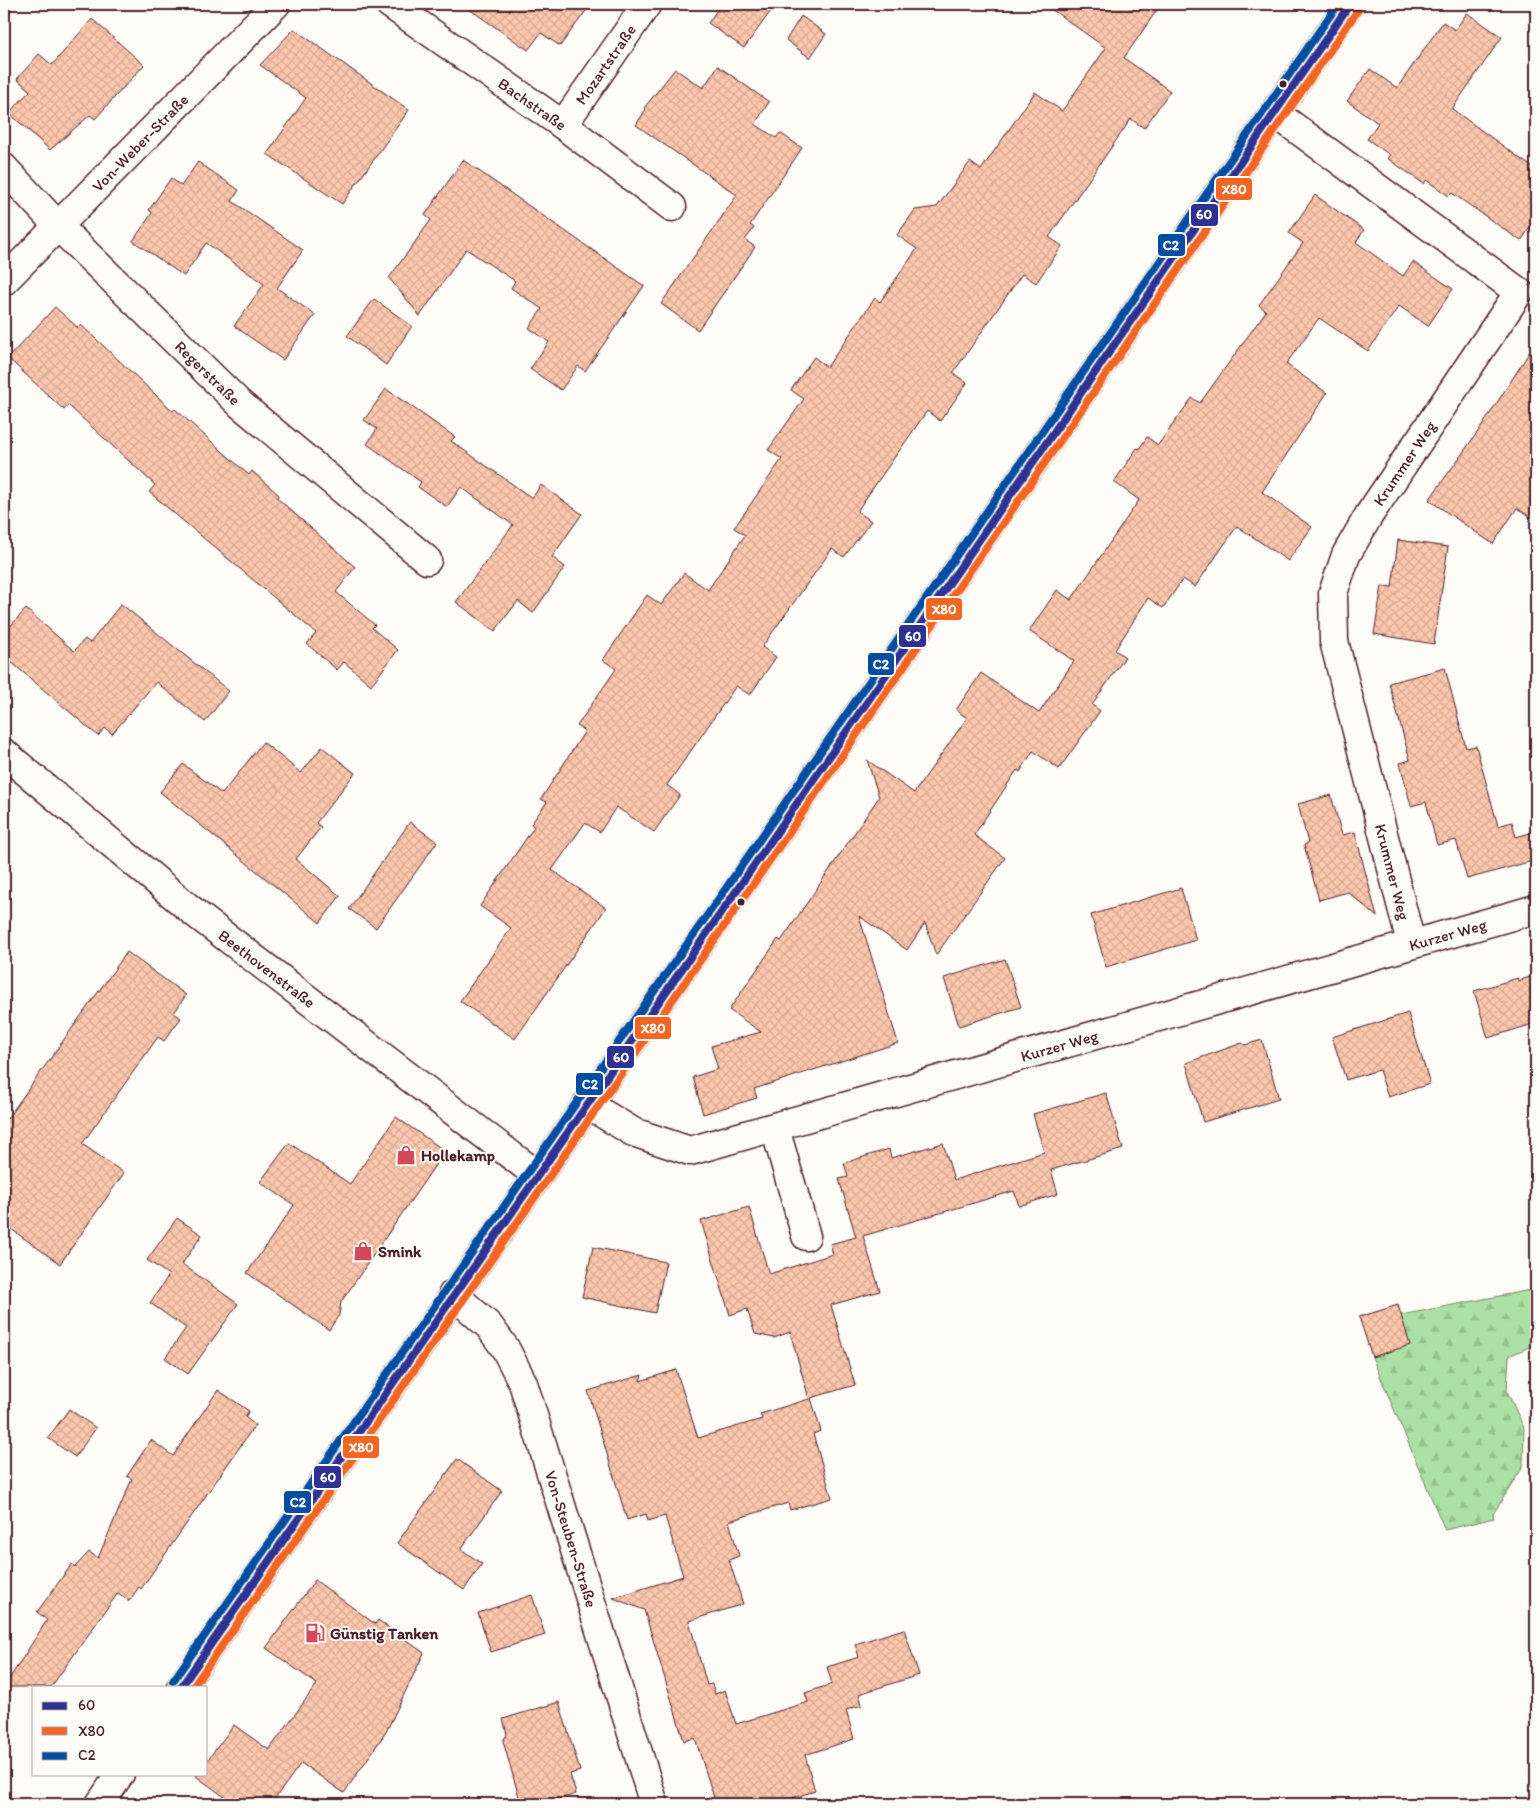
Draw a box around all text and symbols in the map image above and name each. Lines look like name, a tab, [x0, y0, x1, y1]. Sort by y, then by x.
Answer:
street label: Mozartstraße	[571, 21, 640, 108]
street label: Bachstraße	[494, 74, 570, 135]
unlabelled marker	[1278, 79, 1288, 89]
street label: Von-Weber-Straße	[88, 90, 192, 196]
line badge: X80	[1215, 177, 1253, 201]
text: X80	[1221, 181, 1247, 198]
line badge: 60	[1190, 203, 1219, 227]
text: 60	[1196, 206, 1212, 223]
line badge: C2	[1157, 233, 1186, 257]
text: C2	[1163, 237, 1180, 254]
street label: Regerstraße	[171, 337, 244, 409]
street label: Krummer Weg	[1369, 416, 1440, 509]
line badge: X80	[925, 597, 963, 621]
text: X80	[931, 601, 957, 618]
line badge: 60	[898, 624, 927, 648]
text: 60	[905, 628, 921, 645]
line badge: C2	[867, 652, 895, 676]
text: C2	[873, 656, 890, 673]
street label: Krummer Weg	[1371, 822, 1414, 923]
unlabelled marker	[736, 897, 746, 907]
street label: Kurzer Weg	[1407, 914, 1489, 955]
street label: Beethovenstraße	[214, 926, 319, 1012]
line badge: X80	[634, 1016, 672, 1040]
text: X80	[640, 1020, 666, 1037]
street label: Kurzer Weg	[1018, 1026, 1101, 1066]
line badge: 60	[606, 1045, 635, 1069]
text: 60	[613, 1049, 629, 1066]
line badge: C2	[575, 1072, 604, 1096]
text: C2	[582, 1076, 599, 1093]
shop icon: Hollekamp	[395, 1144, 417, 1166]
place label: Hollekamp	[421, 1146, 495, 1166]
shop icon: Smink	[352, 1240, 374, 1262]
place label: Smink	[378, 1242, 422, 1261]
line badge: X80	[342, 1435, 380, 1459]
text: X80	[348, 1439, 374, 1456]
line badge: 60	[313, 1465, 342, 1489]
street label: Von-Steuben-Straße	[541, 1468, 601, 1610]
text: 60	[320, 1469, 336, 1486]
line badge: C2	[283, 1490, 312, 1514]
text: C2	[290, 1494, 307, 1511]
fuel station icon: Günstig Tanken	[304, 1622, 326, 1644]
place label: Günstig Tanken	[330, 1624, 439, 1644]
legend	[32, 1686, 208, 1776]
text: 60	[78, 1696, 95, 1714]
text: X80	[78, 1722, 105, 1740]
text: C2	[78, 1746, 96, 1764]

